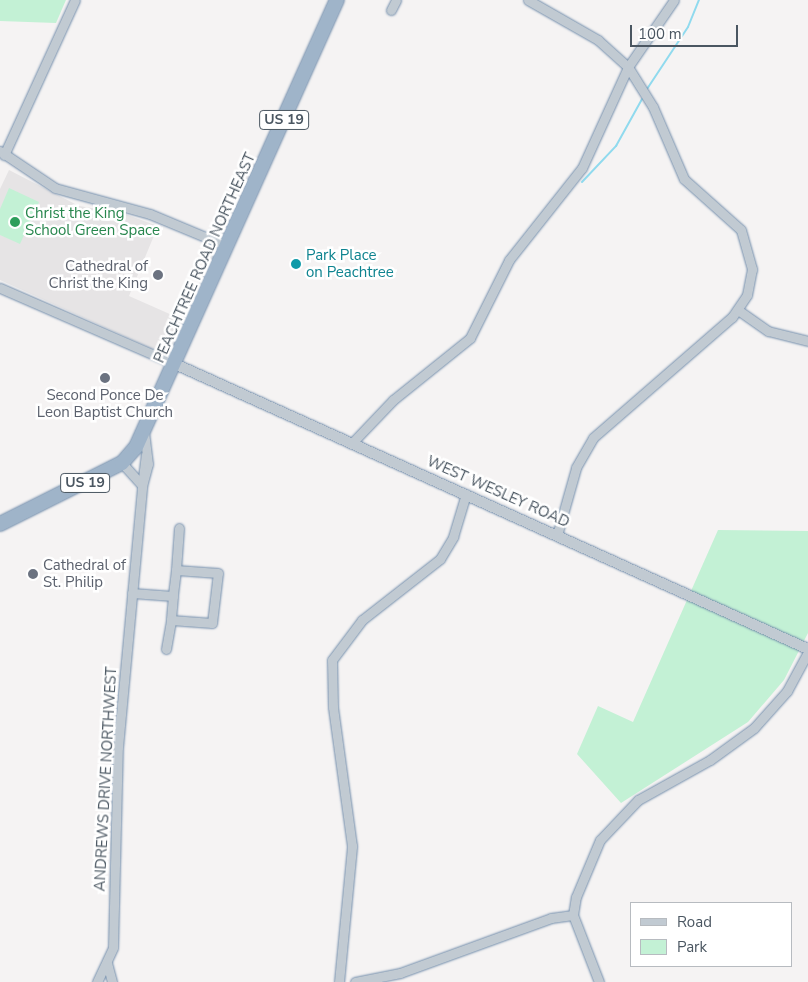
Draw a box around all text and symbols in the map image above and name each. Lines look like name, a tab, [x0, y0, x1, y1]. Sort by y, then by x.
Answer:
scale bar	[633, 15, 740, 47]
text: 100 m	[638, 24, 682, 44]
road number: US 19	[259, 108, 309, 132]
street label: PEACHTREE ROAD NORTHEAST	[150, 150, 260, 366]
place label: Christ the King School Green Space	[25, 204, 160, 239]
marker: Christ the King School Green Space	[9, 216, 21, 228]
place label: Park Place on Peachtree	[306, 246, 394, 281]
place label: Cathedral of Christ the King	[49, 257, 148, 292]
marker: Park Place on Peachtree	[290, 258, 302, 270]
marker: Cathedral of Christ the King	[152, 269, 164, 281]
marker: Second Ponce De Leon Baptist Church	[99, 372, 111, 384]
place label: Second Ponce De Leon Baptist Church	[37, 386, 173, 421]
street label: WEST WESLEY ROAD	[424, 452, 572, 532]
road number: US 19	[60, 472, 110, 494]
place label: Cathedral of St. Philip	[43, 556, 126, 591]
marker: Cathedral of St. Philip	[27, 568, 39, 580]
street label: ANDREWS DRIVE NORTHWEST	[91, 666, 121, 892]
legend	[630, 902, 793, 967]
text: Road	[677, 912, 712, 932]
text: Park	[677, 937, 707, 957]

